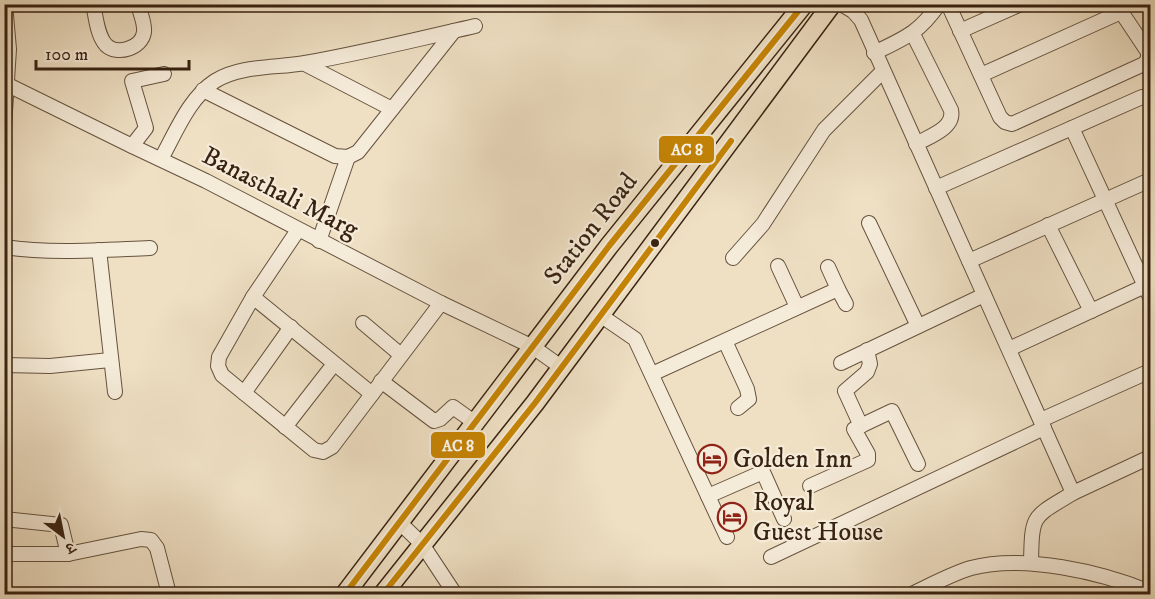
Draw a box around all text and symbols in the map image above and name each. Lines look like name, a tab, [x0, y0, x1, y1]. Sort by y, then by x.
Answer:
scale bar	[36, 33, 189, 71]
text: 100 m	[45, 44, 88, 66]
line badge: AC 8	[658, 135, 715, 164]
street label: Banasthali Marg	[196, 139, 364, 247]
text: AC 8	[670, 140, 703, 160]
street label: Station Road	[537, 166, 645, 292]
unlabelled marker	[649, 237, 661, 249]
line badge: AC 8	[430, 431, 486, 459]
text: AC 8	[441, 436, 474, 456]
hotel icon: Golden Inn	[696, 443, 728, 475]
place label: Golden Inn	[733, 443, 853, 476]
place label: Royal Guest House	[753, 486, 883, 549]
hotel icon: Royal Guest House	[716, 501, 748, 533]
north arrow	[33, 506, 93, 566]
text: उ	[60, 537, 80, 559]

